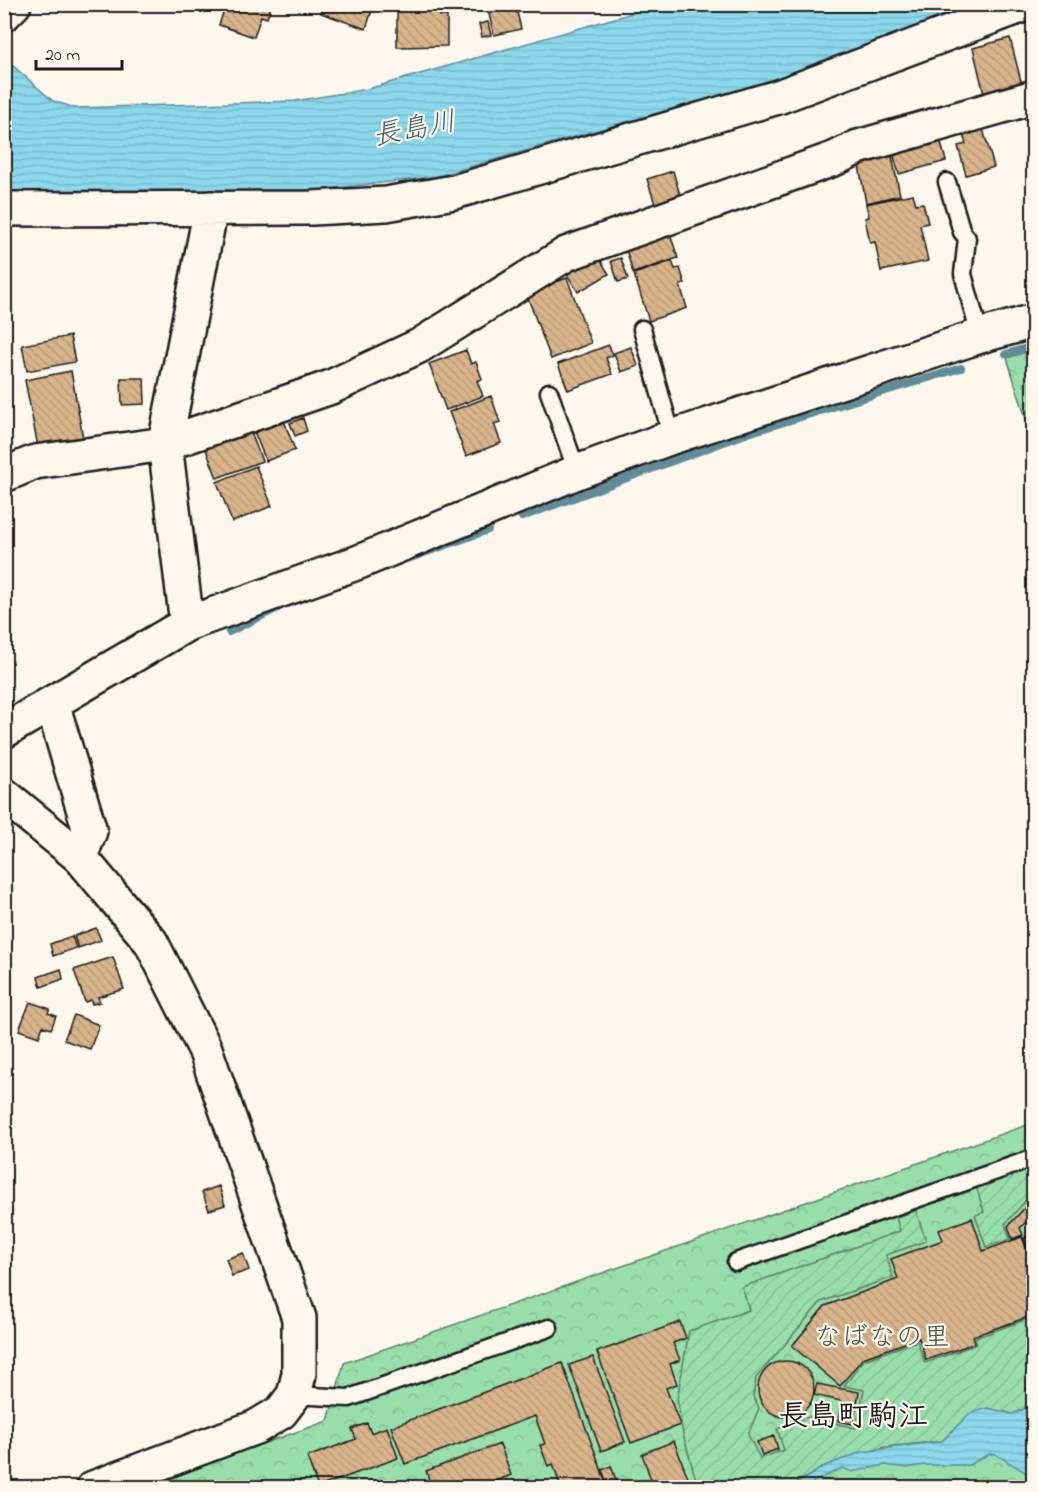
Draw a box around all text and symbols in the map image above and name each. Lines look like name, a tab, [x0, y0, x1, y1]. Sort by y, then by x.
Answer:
scale bar	[36, 33, 122, 71]
text: 20 m	[45, 43, 80, 69]
water label: 長島川	[370, 102, 460, 159]
park label: なばなの里	[814, 1319, 950, 1358]
district label: 長島町駒江	[778, 1396, 928, 1440]

